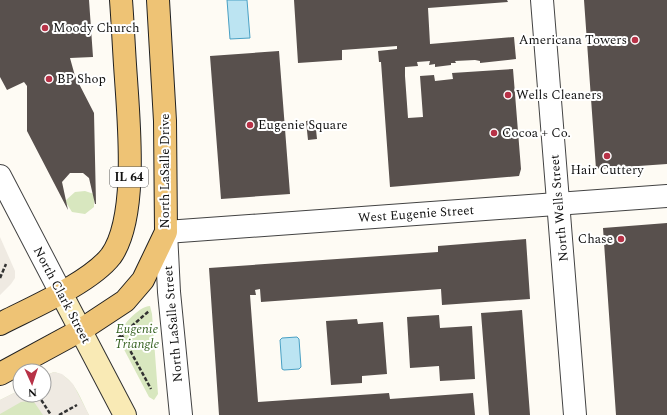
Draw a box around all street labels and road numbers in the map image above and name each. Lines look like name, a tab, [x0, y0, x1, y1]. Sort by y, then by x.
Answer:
street label: North LaSalle Drive	[155, 113, 175, 229]
street label: North Wells Street	[544, 153, 574, 262]
road number: IL 64	[110, 167, 148, 187]
street label: West Eugenie Street	[357, 200, 475, 228]
street label: North Clark Street	[28, 243, 96, 347]
street label: North LaSalle Street	[158, 264, 188, 383]

